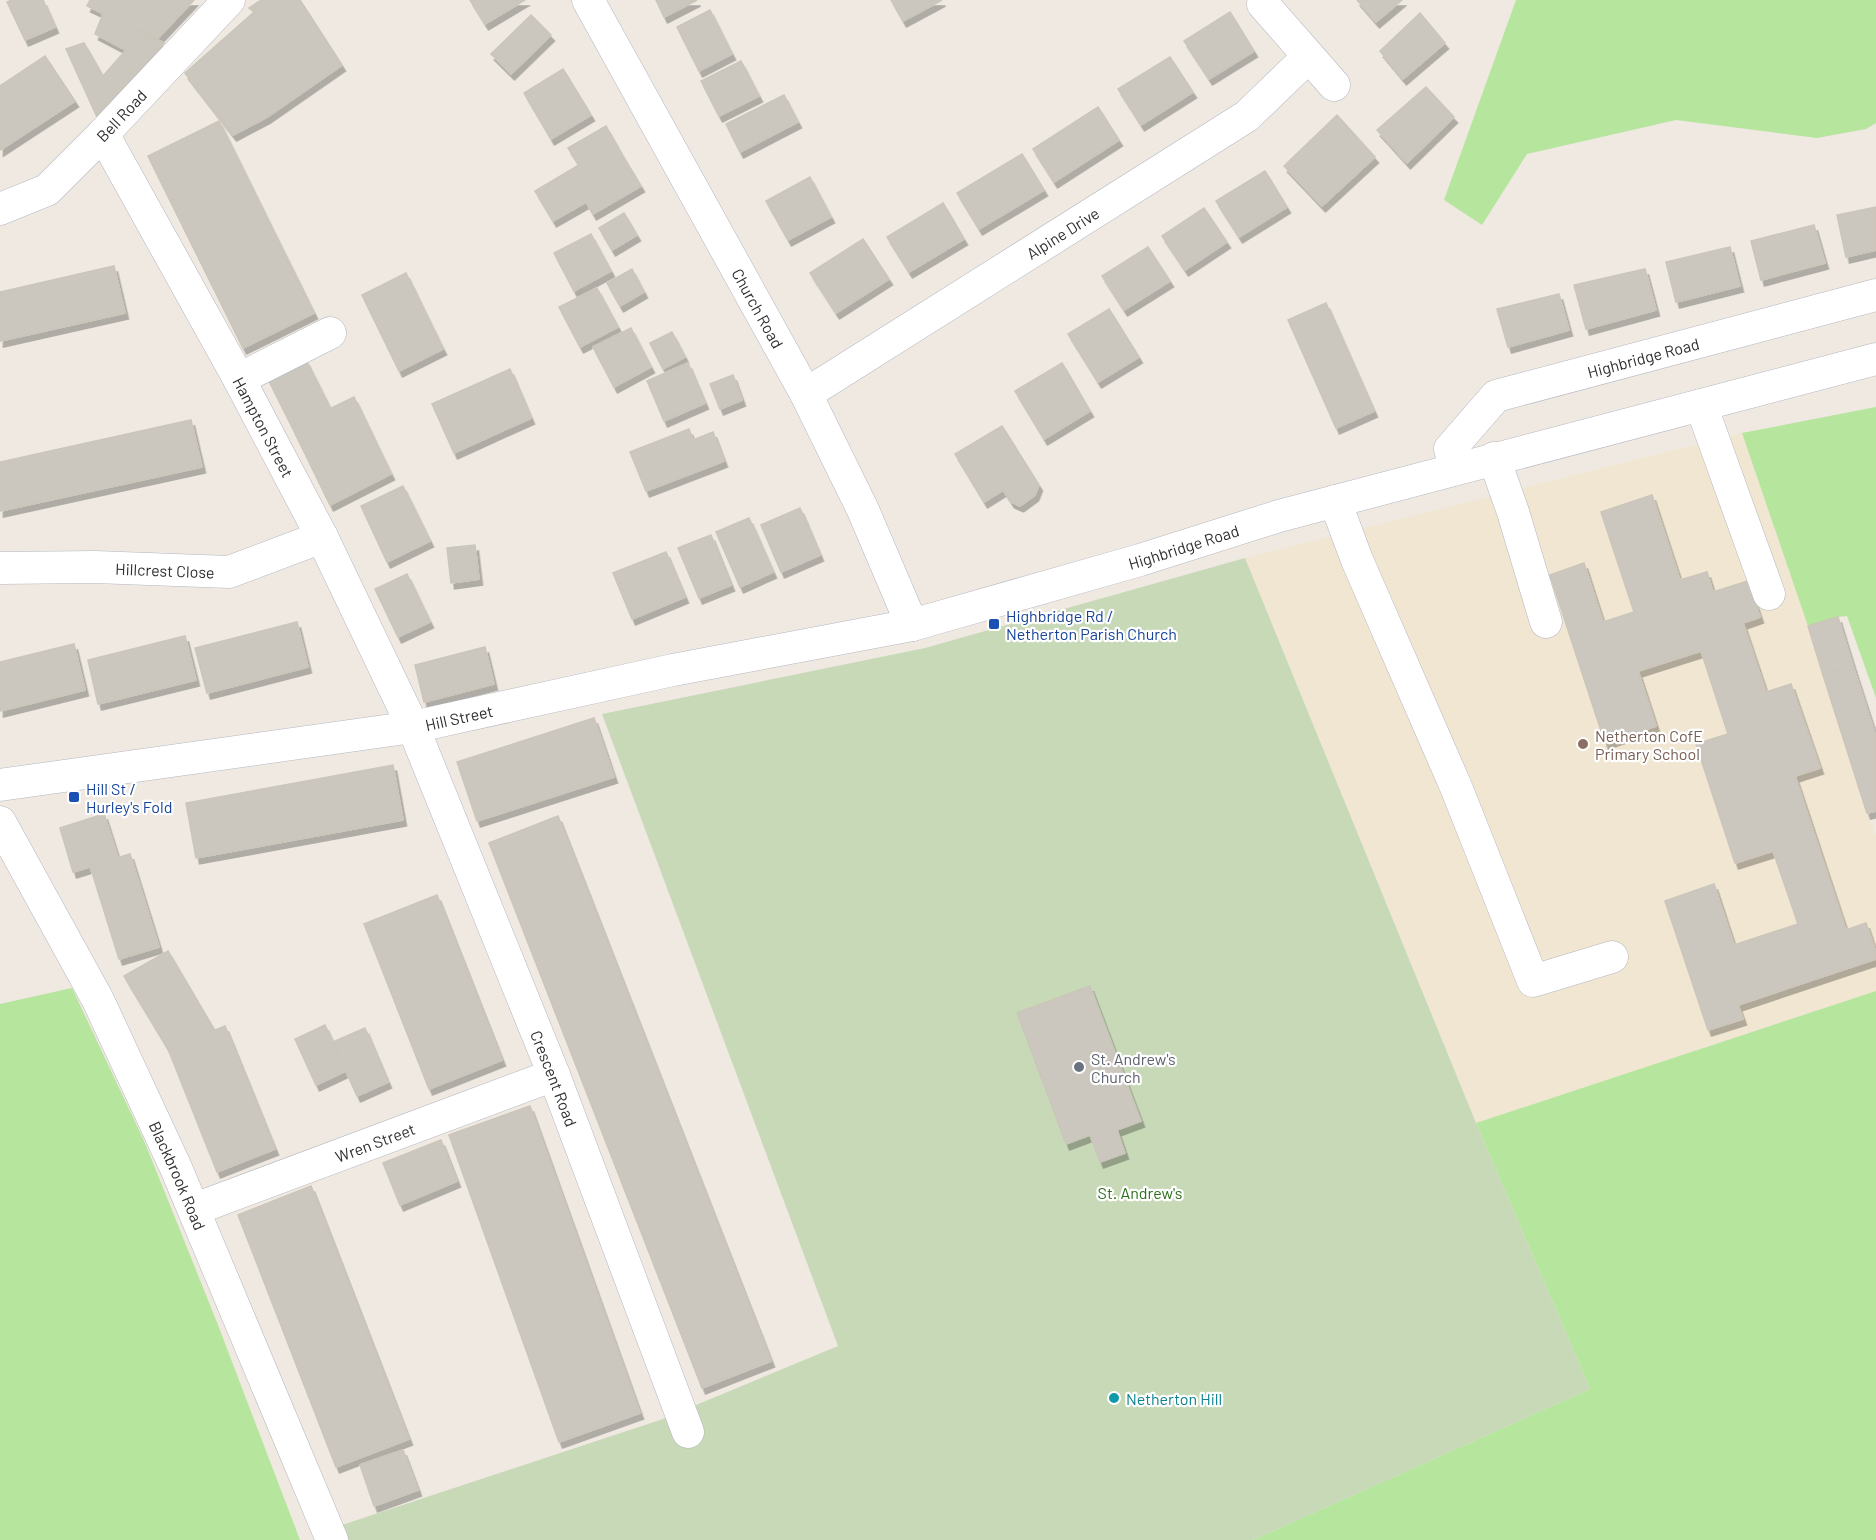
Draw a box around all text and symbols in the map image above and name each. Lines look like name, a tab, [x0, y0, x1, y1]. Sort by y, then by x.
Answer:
street label: Bell Road	[92, 85, 150, 145]
street label: Alpine Drive	[1022, 202, 1102, 262]
street label: Church Road	[729, 265, 788, 351]
street label: Highbridge Road	[1585, 333, 1701, 381]
street label: Hampton Street	[230, 373, 298, 480]
street label: Highbridge Road	[1126, 520, 1241, 572]
street label: Hillcrest Close	[115, 558, 215, 581]
place label: Highbridge Rd / Netherton Parish Church	[1006, 606, 1177, 643]
marker: Highbridge Rd / Netherton Parish Church	[987, 617, 1001, 631]
street label: Hill Street	[423, 700, 495, 734]
place label: Netherton CofE Primary School	[1595, 726, 1703, 763]
marker: Netherton CofE Primary School	[1576, 737, 1590, 751]
place label: Hill St / Hurley's Fold	[86, 779, 172, 816]
marker: Hill St / Hurley's Fold	[67, 790, 81, 804]
street label: Crescent Road	[527, 1027, 582, 1129]
place label: St. Andrew's Church	[1091, 1049, 1176, 1086]
marker: St. Andrew's Church	[1072, 1060, 1086, 1074]
street label: Blackbrook Road	[146, 1118, 210, 1233]
street label: Wren Street	[332, 1118, 417, 1165]
park label: St. Andrew's	[1098, 1183, 1182, 1202]
place label: Netherton Hill	[1126, 1389, 1222, 1408]
marker: Netherton Hill	[1107, 1391, 1121, 1405]

